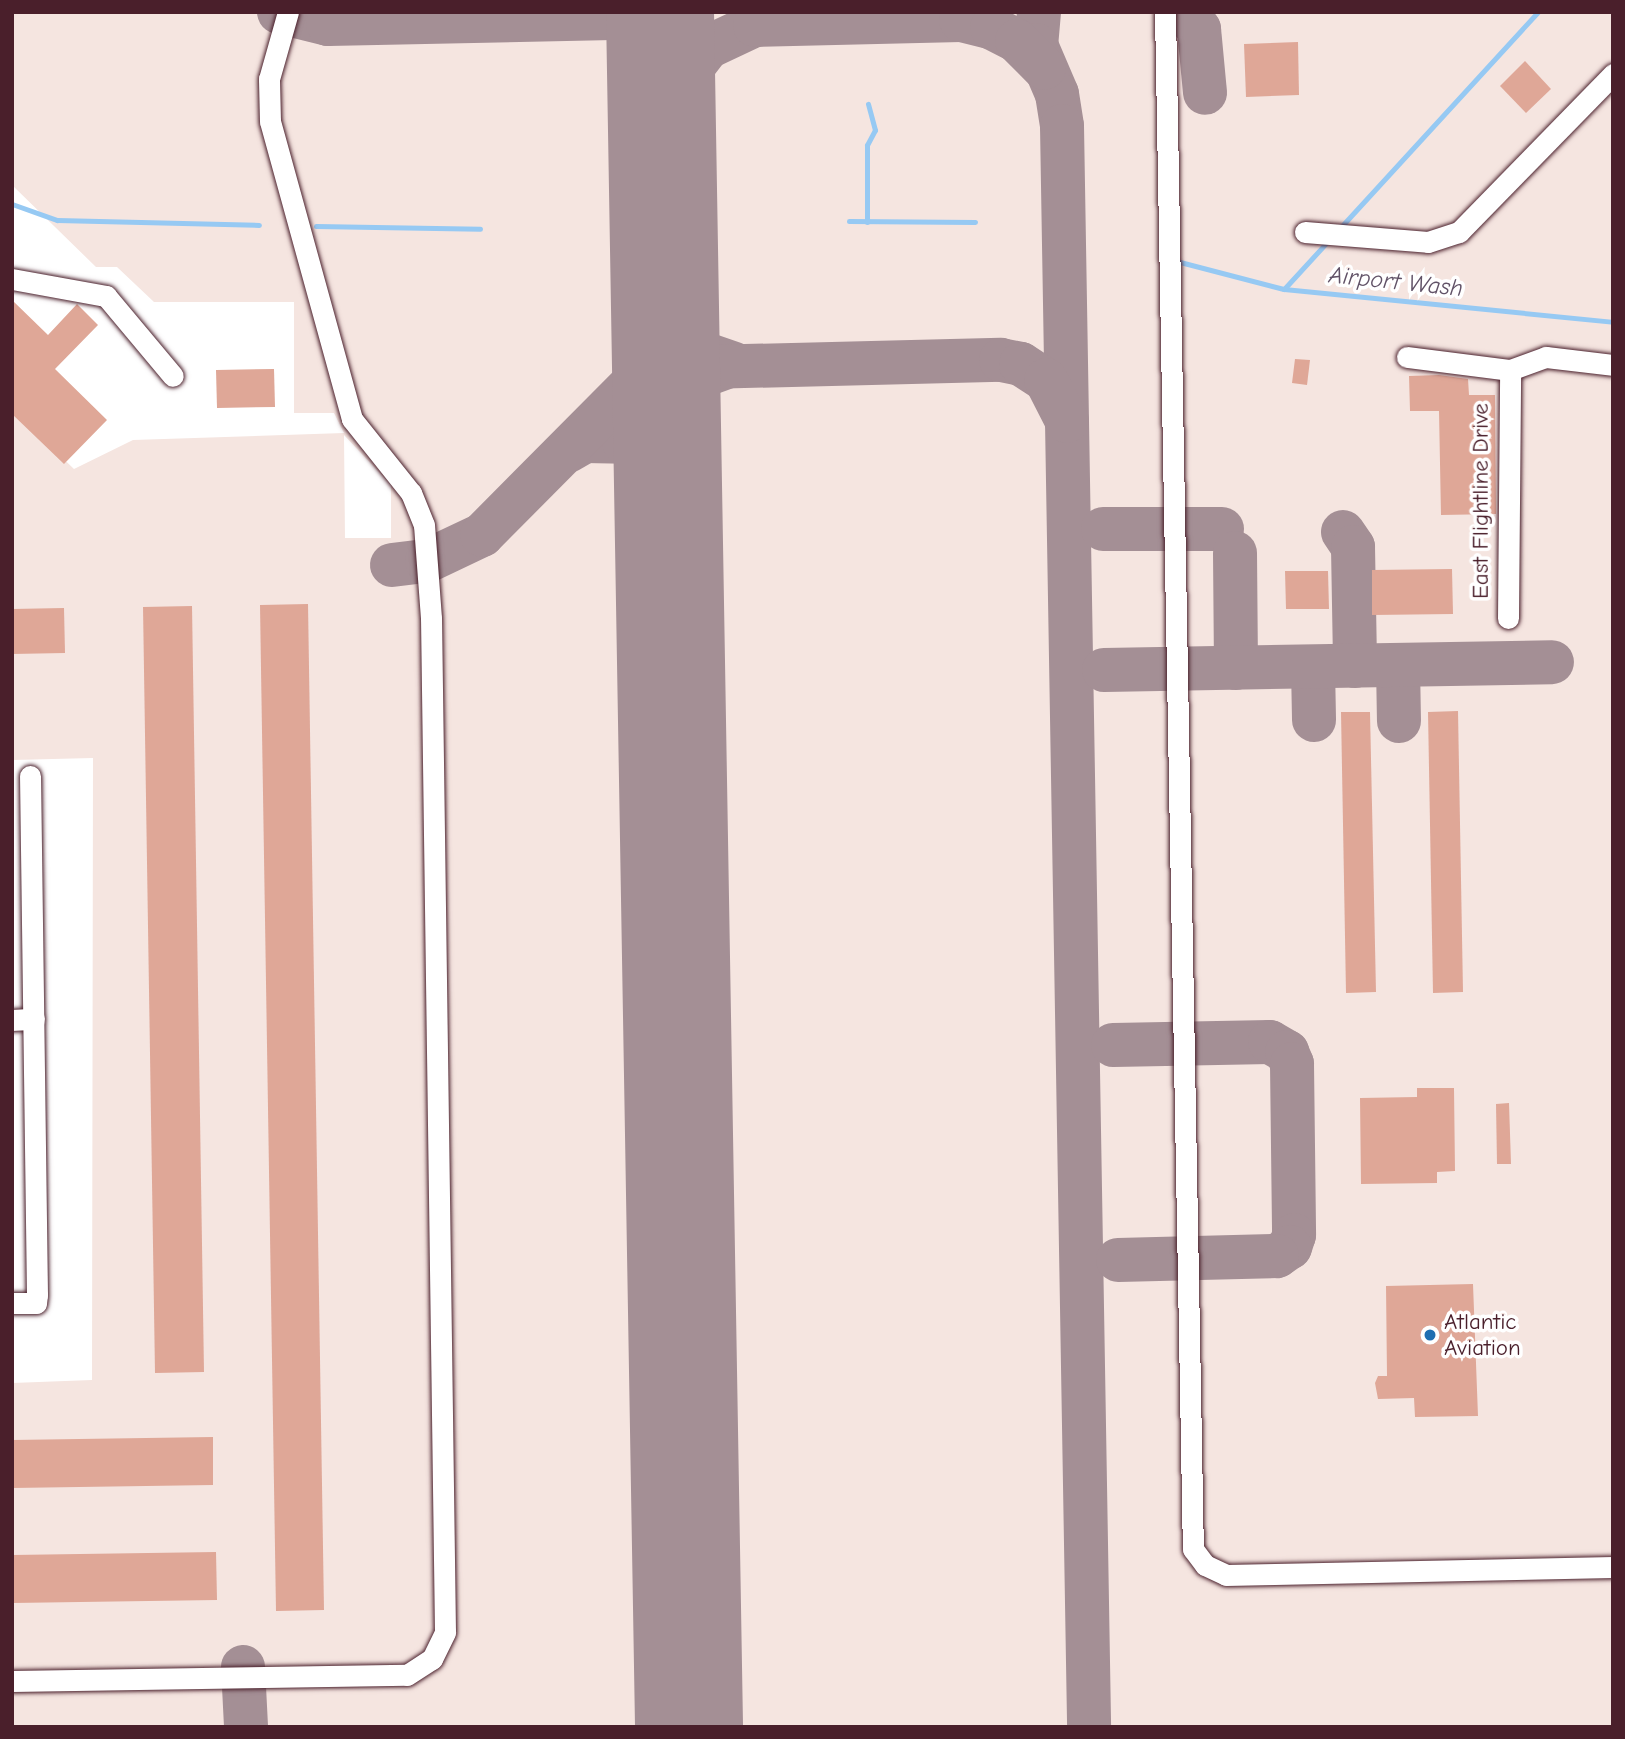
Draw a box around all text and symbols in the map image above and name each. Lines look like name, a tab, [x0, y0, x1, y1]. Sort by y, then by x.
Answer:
water label: Airport Wash	[1328, 261, 1464, 303]
street label: East Flightline Drive	[1467, 403, 1495, 599]
place label: Atlantic Aviation	[1444, 1308, 1521, 1362]
marker: Atlantic Aviation	[1422, 1327, 1438, 1343]

